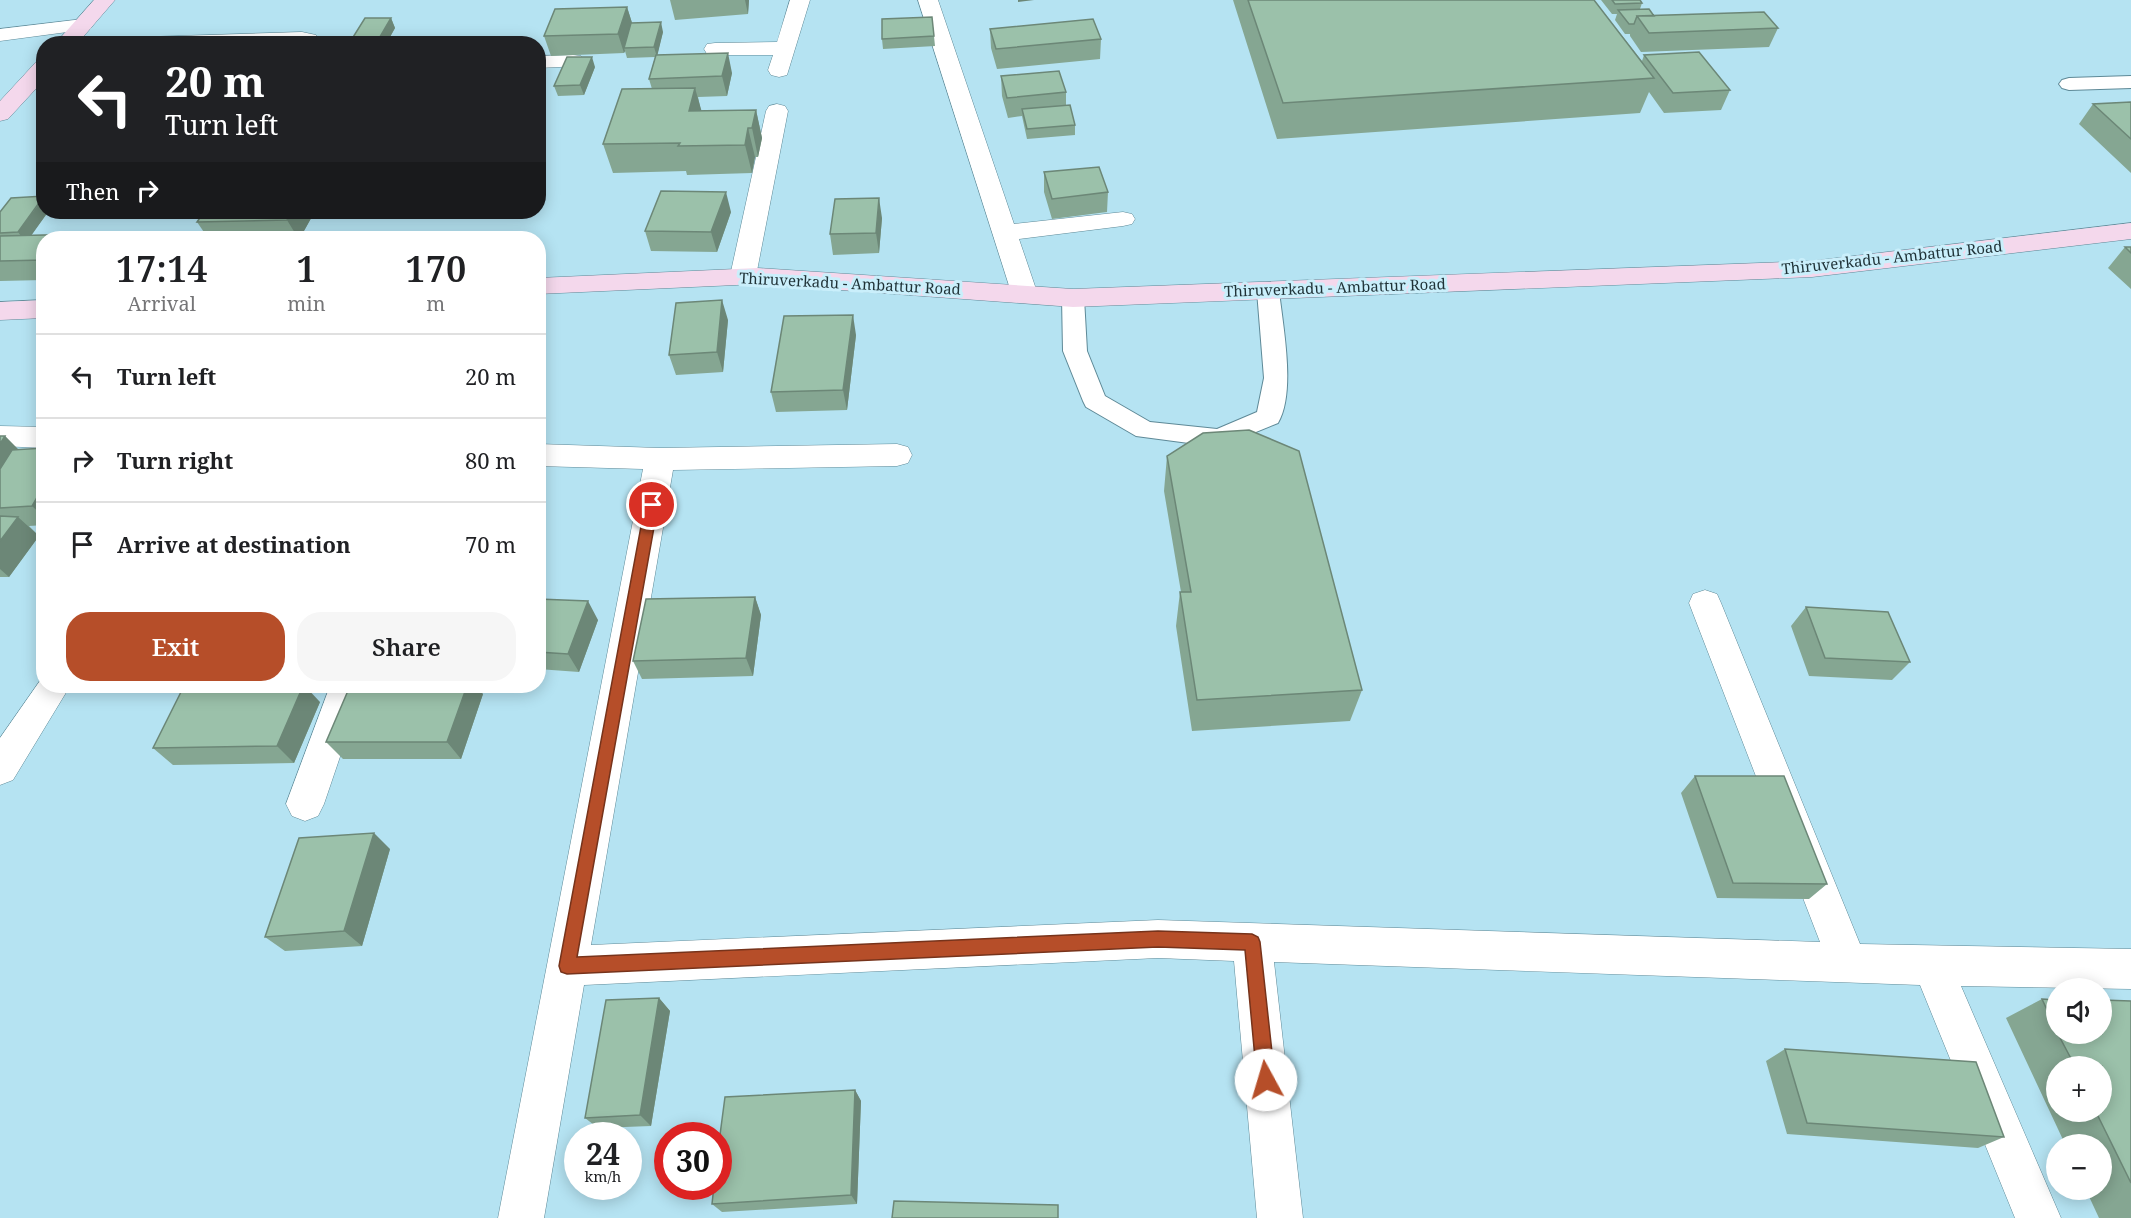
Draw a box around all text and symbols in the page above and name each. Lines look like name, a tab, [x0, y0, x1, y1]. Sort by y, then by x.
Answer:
text: 20 m	[165, 52, 265, 109]
icon: left	[66, 60, 144, 138]
text: Turn left	[165, 106, 278, 143]
icon: right	[131, 174, 164, 207]
text: Then	[66, 176, 119, 206]
street label: Thiruverkadu - Ambattur Road	[1781, 235, 2003, 279]
text: 17:14	[116, 244, 208, 293]
text: 1	[296, 244, 317, 293]
text: 170	[405, 244, 466, 293]
street label: Thiruverkadu - Ambattur Road	[739, 267, 961, 299]
street label: Thiruverkadu - Ambattur Road	[1224, 273, 1446, 301]
text: Arrival	[127, 290, 196, 317]
text: min	[287, 290, 326, 317]
text: m	[426, 290, 445, 317]
icon: left	[66, 360, 99, 393]
text: Turn left	[117, 361, 216, 391]
text: 20 m	[465, 361, 516, 391]
icon: right	[66, 444, 99, 477]
text: Turn right	[117, 445, 233, 475]
text: 80 m	[465, 445, 516, 475]
pin	[626, 479, 677, 530]
icon: arrive	[635, 488, 668, 521]
icon: arrive	[66, 528, 99, 561]
text: Arrive at destination	[117, 529, 351, 559]
text: 70 m	[465, 529, 516, 559]
button: Exit	[66, 612, 285, 681]
button: Share	[297, 612, 516, 681]
map controls	[2046, 978, 2112, 1200]
button: sound	[2046, 978, 2112, 1044]
position arrow	[1234, 1048, 1298, 1112]
button: +	[2046, 1056, 2112, 1122]
speed limit sign: 30	[654, 1122, 732, 1200]
text: 24	[586, 1133, 620, 1174]
button: −	[2046, 1134, 2112, 1200]
text: km/h	[585, 1166, 621, 1186]

